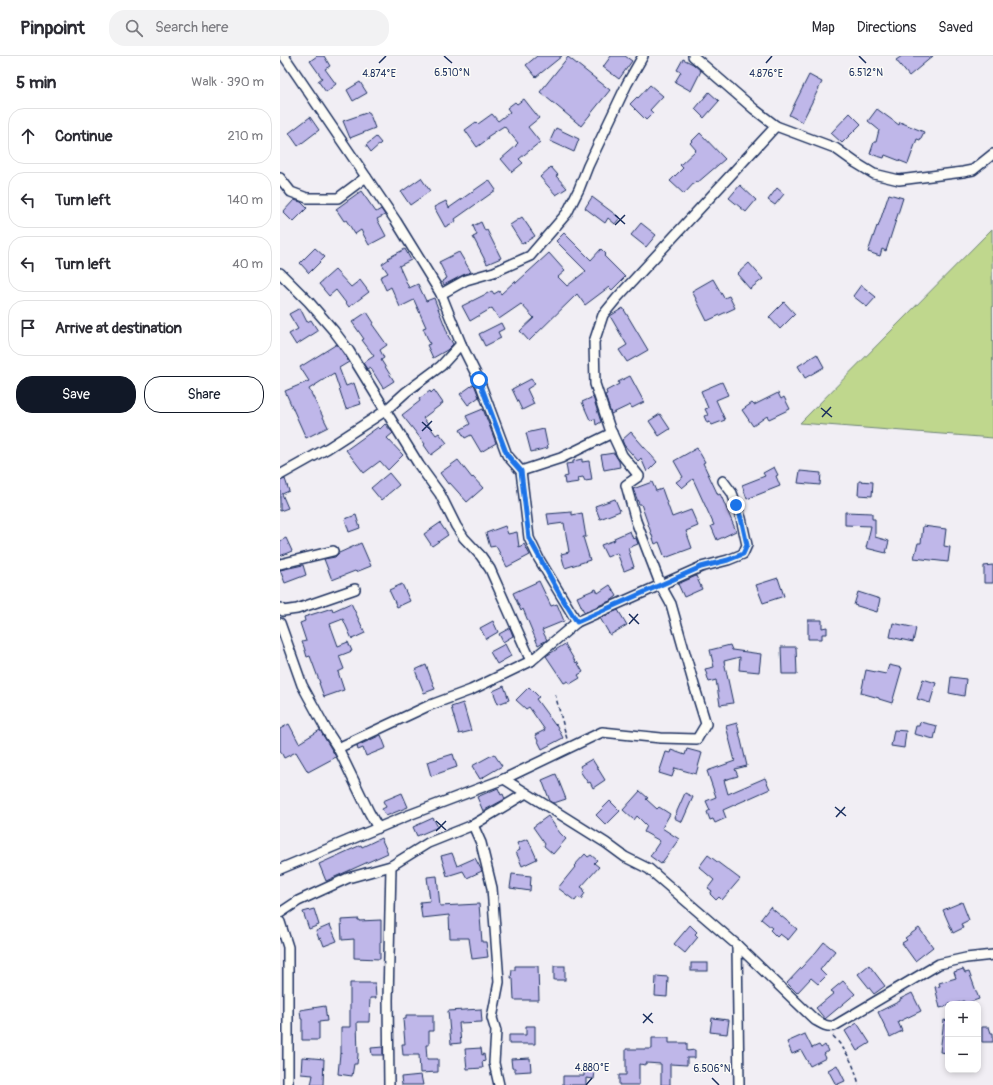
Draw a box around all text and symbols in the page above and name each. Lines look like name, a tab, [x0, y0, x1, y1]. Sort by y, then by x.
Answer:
search box	[109, 10, 389, 46]
text: Pinpoint	[20, 16, 85, 40]
icon: search	[123, 17, 145, 39]
text: Search here	[155, 18, 228, 37]
text: Map	[812, 19, 835, 36]
text: Directions	[857, 19, 916, 36]
text: Saved	[938, 19, 973, 36]
text: 6.510°N	[434, 67, 470, 79]
text: 6.512°N	[849, 67, 883, 79]
text: 4.874°E	[362, 68, 396, 80]
text: 4.876°E	[749, 68, 783, 80]
text: 5 min	[16, 72, 56, 93]
text: Walk · 390 m	[191, 74, 264, 90]
icon: ahead	[17, 125, 39, 147]
text: Continue	[55, 127, 113, 146]
text: 210 m	[227, 128, 263, 144]
icon: left	[17, 189, 39, 211]
text: Turn left	[55, 191, 111, 210]
text: 140 m	[227, 192, 263, 208]
icon: left	[17, 253, 39, 275]
text: Turn left	[55, 255, 111, 274]
text: 40 m	[232, 256, 263, 272]
icon: arrive	[17, 317, 39, 339]
text: Arrive at destination	[55, 319, 182, 338]
route start	[470, 371, 488, 389]
button: Save	[16, 376, 136, 413]
button: Share	[144, 376, 264, 413]
route end	[727, 496, 745, 514]
map controls	[945, 1001, 981, 1073]
button: +	[945, 1001, 981, 1037]
button: −	[945, 1037, 981, 1073]
text: 4.880°E	[575, 1062, 609, 1074]
text: 6.506°N	[693, 1063, 731, 1075]

